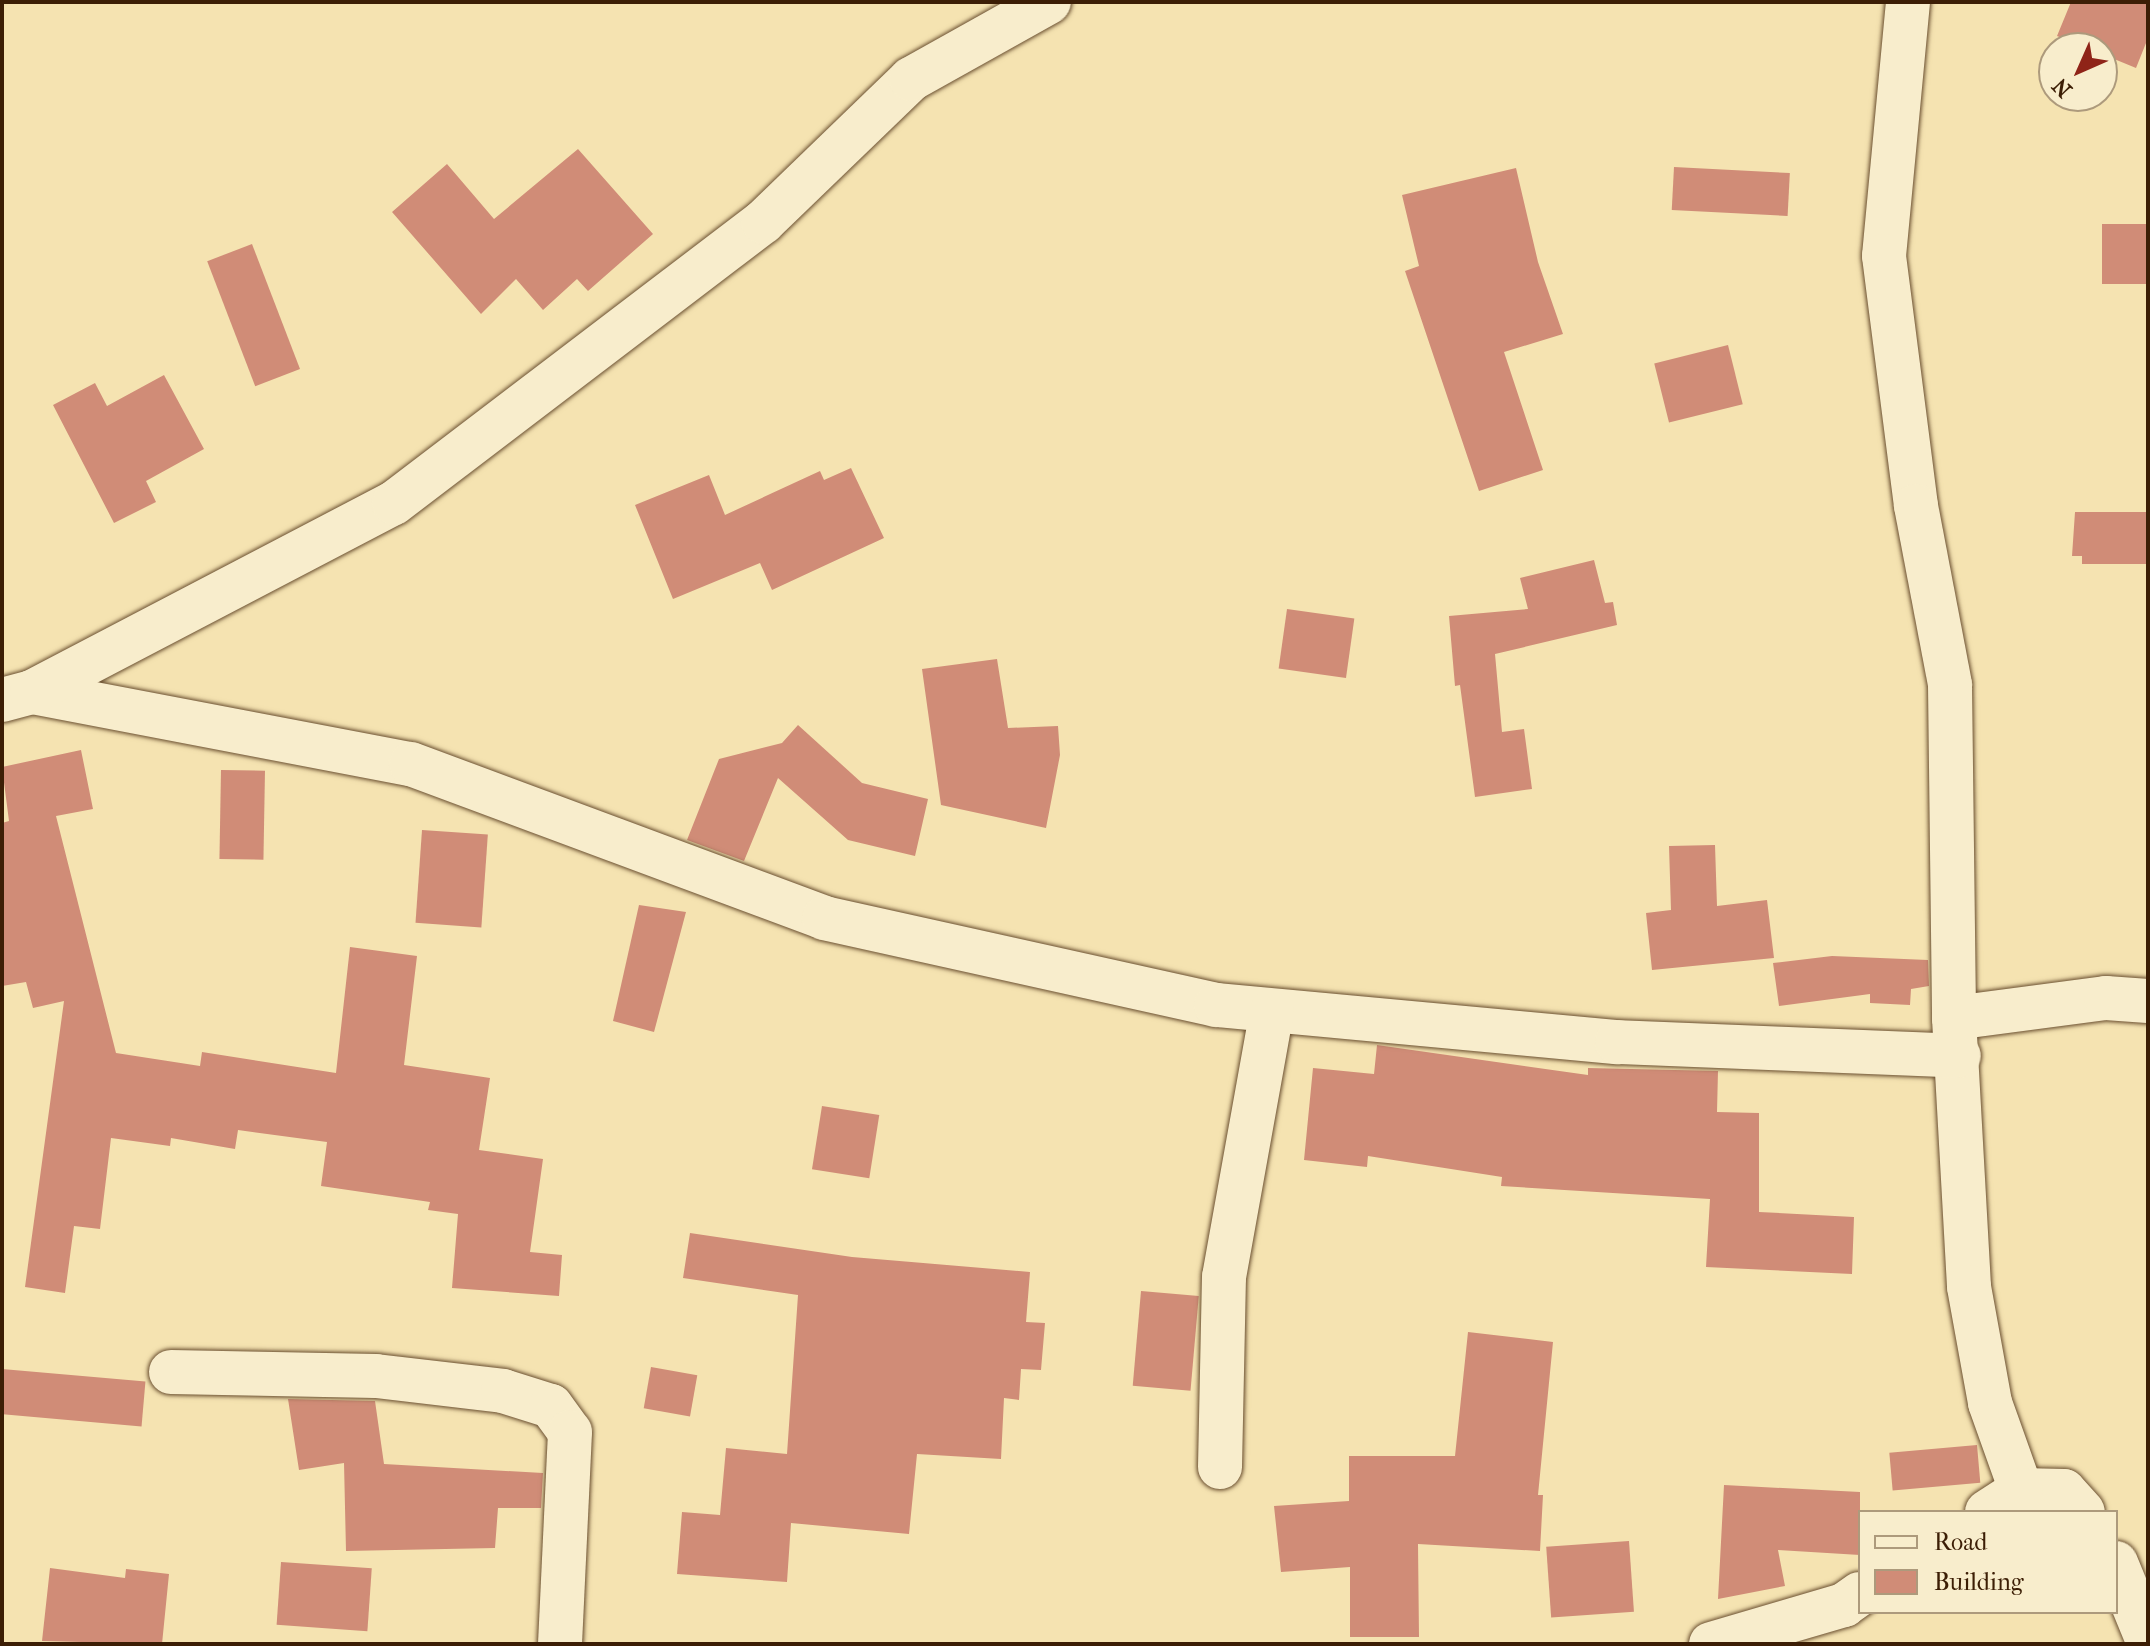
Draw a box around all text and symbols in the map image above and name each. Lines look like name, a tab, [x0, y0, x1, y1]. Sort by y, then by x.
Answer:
north arrow	[2038, 32, 2118, 112]
text: N	[2047, 72, 2078, 103]
legend	[1858, 1510, 2118, 1614]
text: Road	[1934, 1528, 1987, 1556]
text: Building	[1934, 1568, 2024, 1596]

